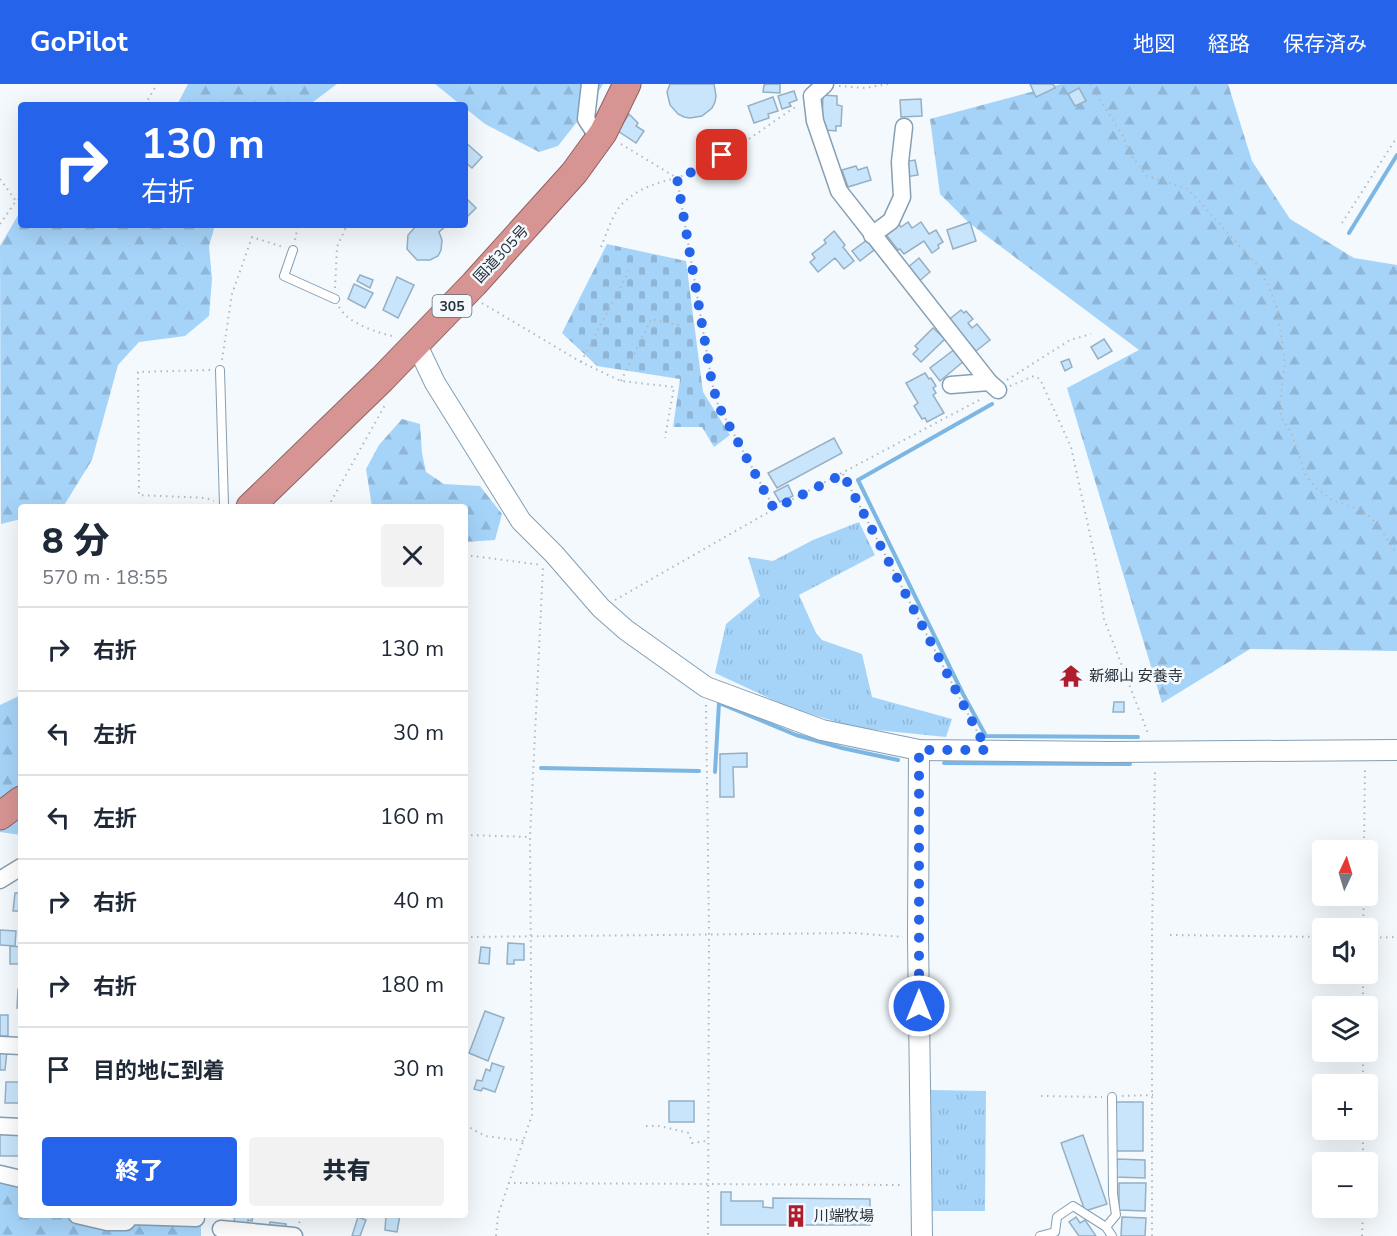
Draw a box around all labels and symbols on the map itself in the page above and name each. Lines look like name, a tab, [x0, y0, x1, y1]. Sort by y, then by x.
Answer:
pin	[696, 129, 747, 180]
street label: 国道305号	[469, 221, 533, 287]
road number: 305	[432, 295, 472, 317]
temple icon: 新郷山 安養寺	[1058, 663, 1084, 689]
place label: 新郷山 安養寺	[1089, 666, 1183, 686]
north arrow	[1312, 840, 1378, 906]
position arrow	[887, 974, 951, 1038]
building icon: 川端牧場	[783, 1203, 809, 1229]
place label: 川端牧場	[814, 1206, 874, 1226]

